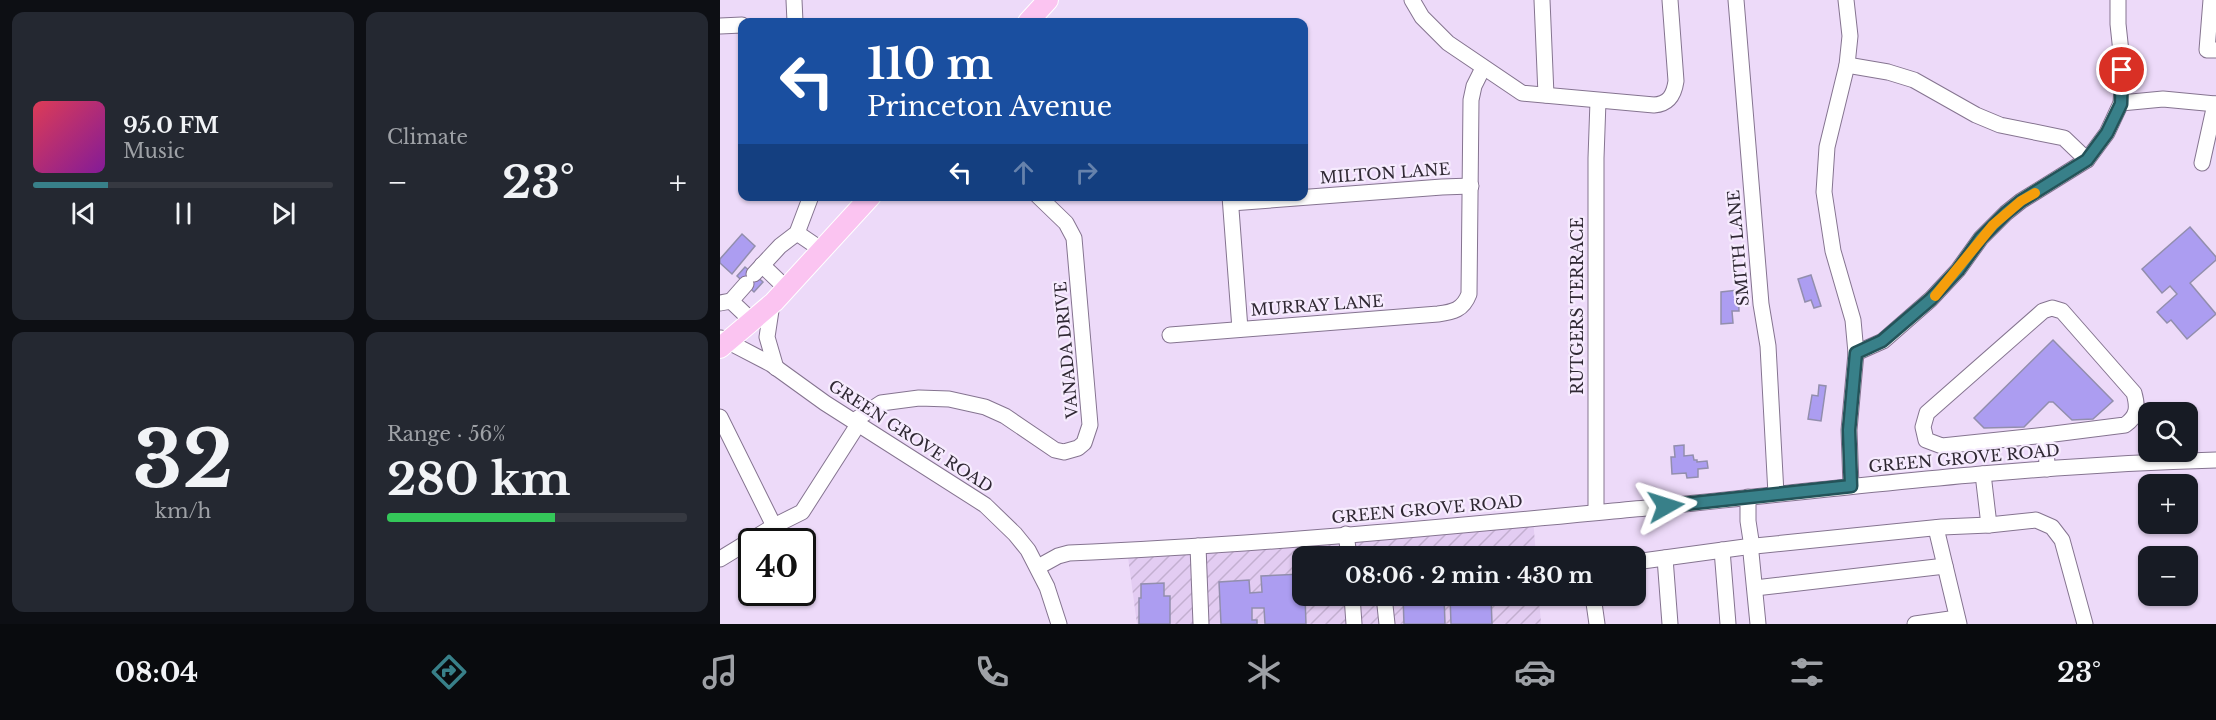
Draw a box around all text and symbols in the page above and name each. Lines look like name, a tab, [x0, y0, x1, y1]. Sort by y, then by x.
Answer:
text: 110 m	[867, 38, 993, 90]
icon: left	[768, 42, 846, 120]
pin	[2096, 44, 2147, 95]
icon: arrive	[2105, 53, 2138, 86]
text: Princeton Avenue	[867, 90, 1112, 123]
text: 95.0 FM	[123, 112, 219, 139]
text: Climate	[387, 125, 468, 149]
text: Music	[123, 139, 184, 163]
text: 23°	[502, 154, 575, 210]
icon: left	[944, 156, 977, 189]
icon: ahead	[1007, 156, 1040, 189]
icon: right	[1070, 156, 1103, 189]
street label: MILTON LANE	[1319, 158, 1451, 188]
text: −	[387, 162, 408, 203]
text: +	[669, 162, 687, 203]
street label: SMITH LANE	[1723, 189, 1753, 307]
icon: previous	[67, 197, 100, 230]
icon: pause	[167, 197, 200, 230]
icon: next	[267, 197, 300, 230]
street label: RUTGERS TERRACE	[1567, 217, 1587, 395]
street label: VANADA DRIVE	[1050, 281, 1082, 420]
street label: MURRAY LANE	[1250, 290, 1384, 320]
street label: GREEN GROVE ROAD	[825, 375, 997, 497]
map controls	[2138, 402, 2198, 606]
button: search	[2138, 402, 2198, 462]
text: 32	[133, 411, 233, 508]
text: Range · 56%	[387, 422, 506, 446]
street label: GREEN GROVE ROAD	[1868, 440, 2060, 476]
text: 280 km	[387, 451, 570, 507]
position arrow	[1634, 474, 1698, 538]
button: +	[2138, 474, 2198, 534]
street label: GREEN GROVE ROAD	[1331, 491, 1523, 527]
text: km/h	[155, 499, 211, 523]
speed limit sign: 40	[738, 528, 816, 606]
button: −	[2138, 546, 2198, 606]
text: 08:06 · 2 min · 430 m	[1345, 562, 1593, 589]
icon: directions	[428, 651, 470, 693]
icon: music	[699, 651, 741, 693]
icon: phone	[971, 651, 1013, 693]
icon: climate	[1243, 651, 1285, 693]
icon: car	[1514, 651, 1556, 693]
icon: filters	[1786, 651, 1828, 693]
text: 08:04	[115, 656, 198, 689]
text: 23°	[2057, 656, 2101, 689]

